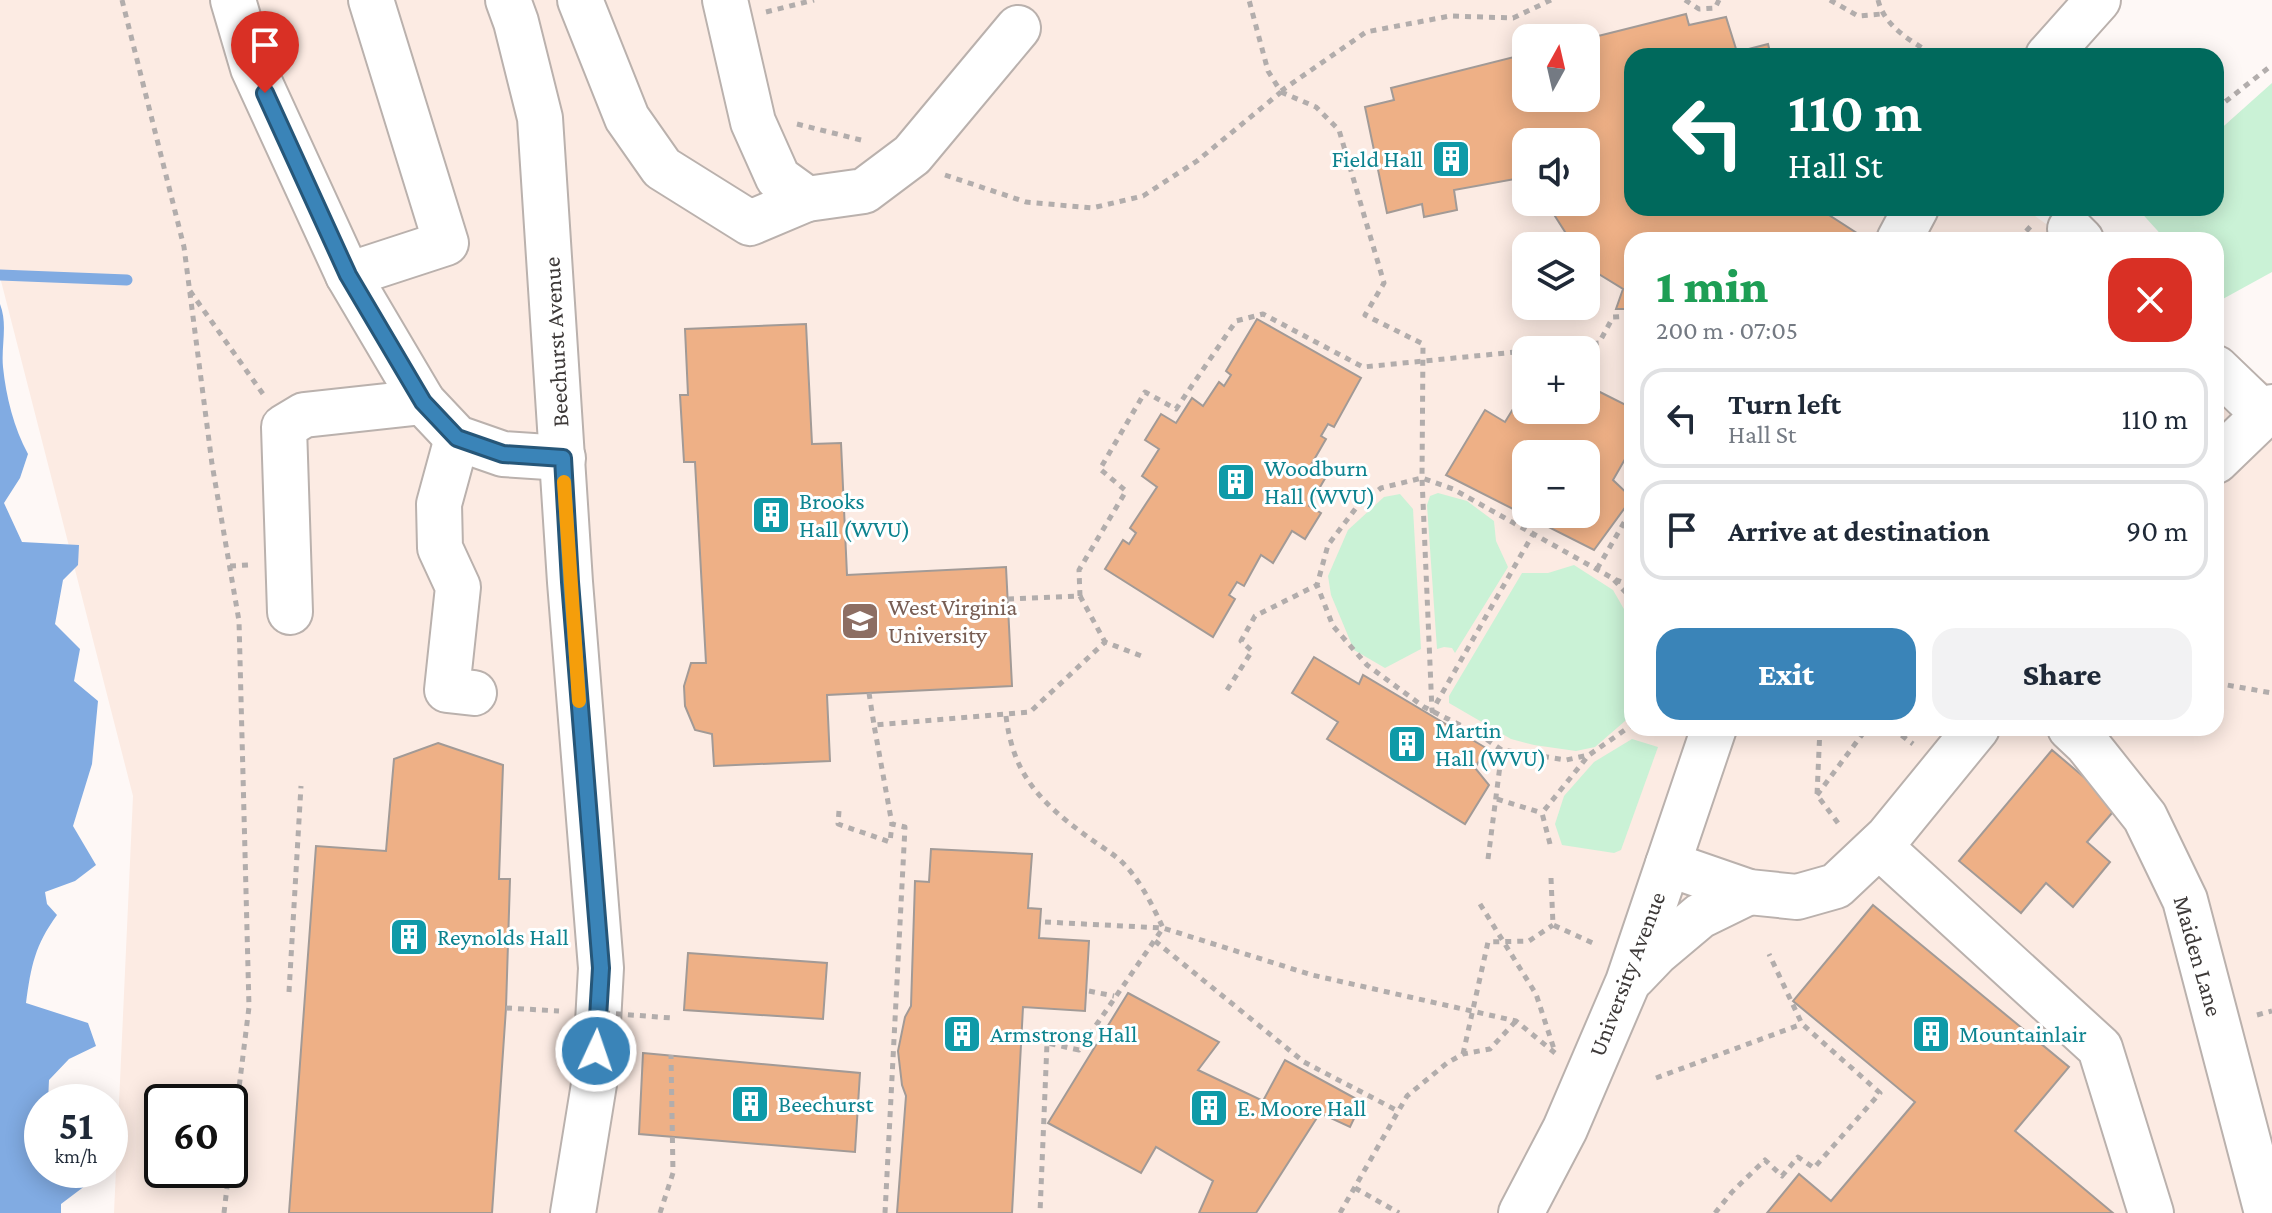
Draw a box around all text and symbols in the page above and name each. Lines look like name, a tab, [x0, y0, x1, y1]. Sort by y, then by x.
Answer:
pin	[231, 11, 299, 93]
icon: arrive	[243, 23, 287, 67]
north arrow	[1512, 24, 1600, 112]
map controls	[1512, 24, 1600, 528]
icon: left	[1656, 80, 1760, 184]
text: 110 m	[1788, 81, 1922, 143]
button: sound	[1512, 128, 1600, 216]
building icon: Field Hall	[1430, 138, 1472, 180]
place label: Field Hall	[1332, 145, 1423, 172]
text: Hall St	[1788, 146, 1883, 186]
button: layers	[1512, 232, 1600, 320]
street label: Beechurst Avenue	[538, 256, 573, 428]
button: close	[2108, 258, 2192, 342]
text: 1 min	[1656, 259, 1768, 312]
text: 200 m · 07:05	[1656, 316, 1798, 345]
button: +	[1512, 336, 1600, 424]
text: Turn left	[1728, 387, 1841, 420]
icon: left	[1660, 396, 1704, 440]
text: 110 m	[2121, 402, 2188, 435]
text: Hall St	[1728, 420, 1796, 449]
button: −	[1512, 440, 1600, 528]
place label: Woodburn Hall (WVU)	[1264, 454, 1375, 510]
building icon: Woodburn Hall (WVU)	[1215, 461, 1257, 503]
place label: Brooks Hall (WVU)	[799, 487, 910, 543]
building icon: Brooks Hall (WVU)	[750, 494, 792, 536]
icon: arrive	[1660, 508, 1704, 552]
text: Arrive at destination	[1728, 514, 1990, 547]
text: 90 m	[2126, 514, 2188, 547]
place label: West Virginia University	[888, 593, 1017, 648]
school or university icon: West Virginia University	[839, 600, 881, 642]
button: Exit	[1656, 628, 1916, 720]
button: Share	[1932, 628, 2192, 720]
place label: Martin Hall (WVU)	[1435, 716, 1546, 772]
building icon: Martin Hall (WVU)	[1386, 723, 1428, 765]
street label: University Avenue	[1583, 888, 1670, 1060]
street label: Maiden Lane	[2168, 892, 2229, 1019]
building icon: Reynolds Hall	[388, 916, 430, 958]
place label: Reynolds Hall	[437, 923, 569, 950]
position arrow	[554, 1009, 638, 1093]
building icon: Armstrong Hall	[941, 1013, 983, 1055]
building icon: Mountainlair	[1910, 1013, 1952, 1055]
place label: Armstrong Hall	[990, 1020, 1137, 1047]
place label: Mountainlair	[1959, 1020, 2087, 1047]
building icon: Beechurst	[729, 1083, 771, 1125]
speed limit sign: 60	[144, 1084, 248, 1188]
building icon: E. Moore Hall	[1188, 1087, 1230, 1129]
place label: Beechurst	[778, 1090, 874, 1117]
place label: E. Moore Hall	[1237, 1094, 1366, 1121]
text: 51	[59, 1103, 93, 1148]
text: km/h	[54, 1145, 98, 1167]

